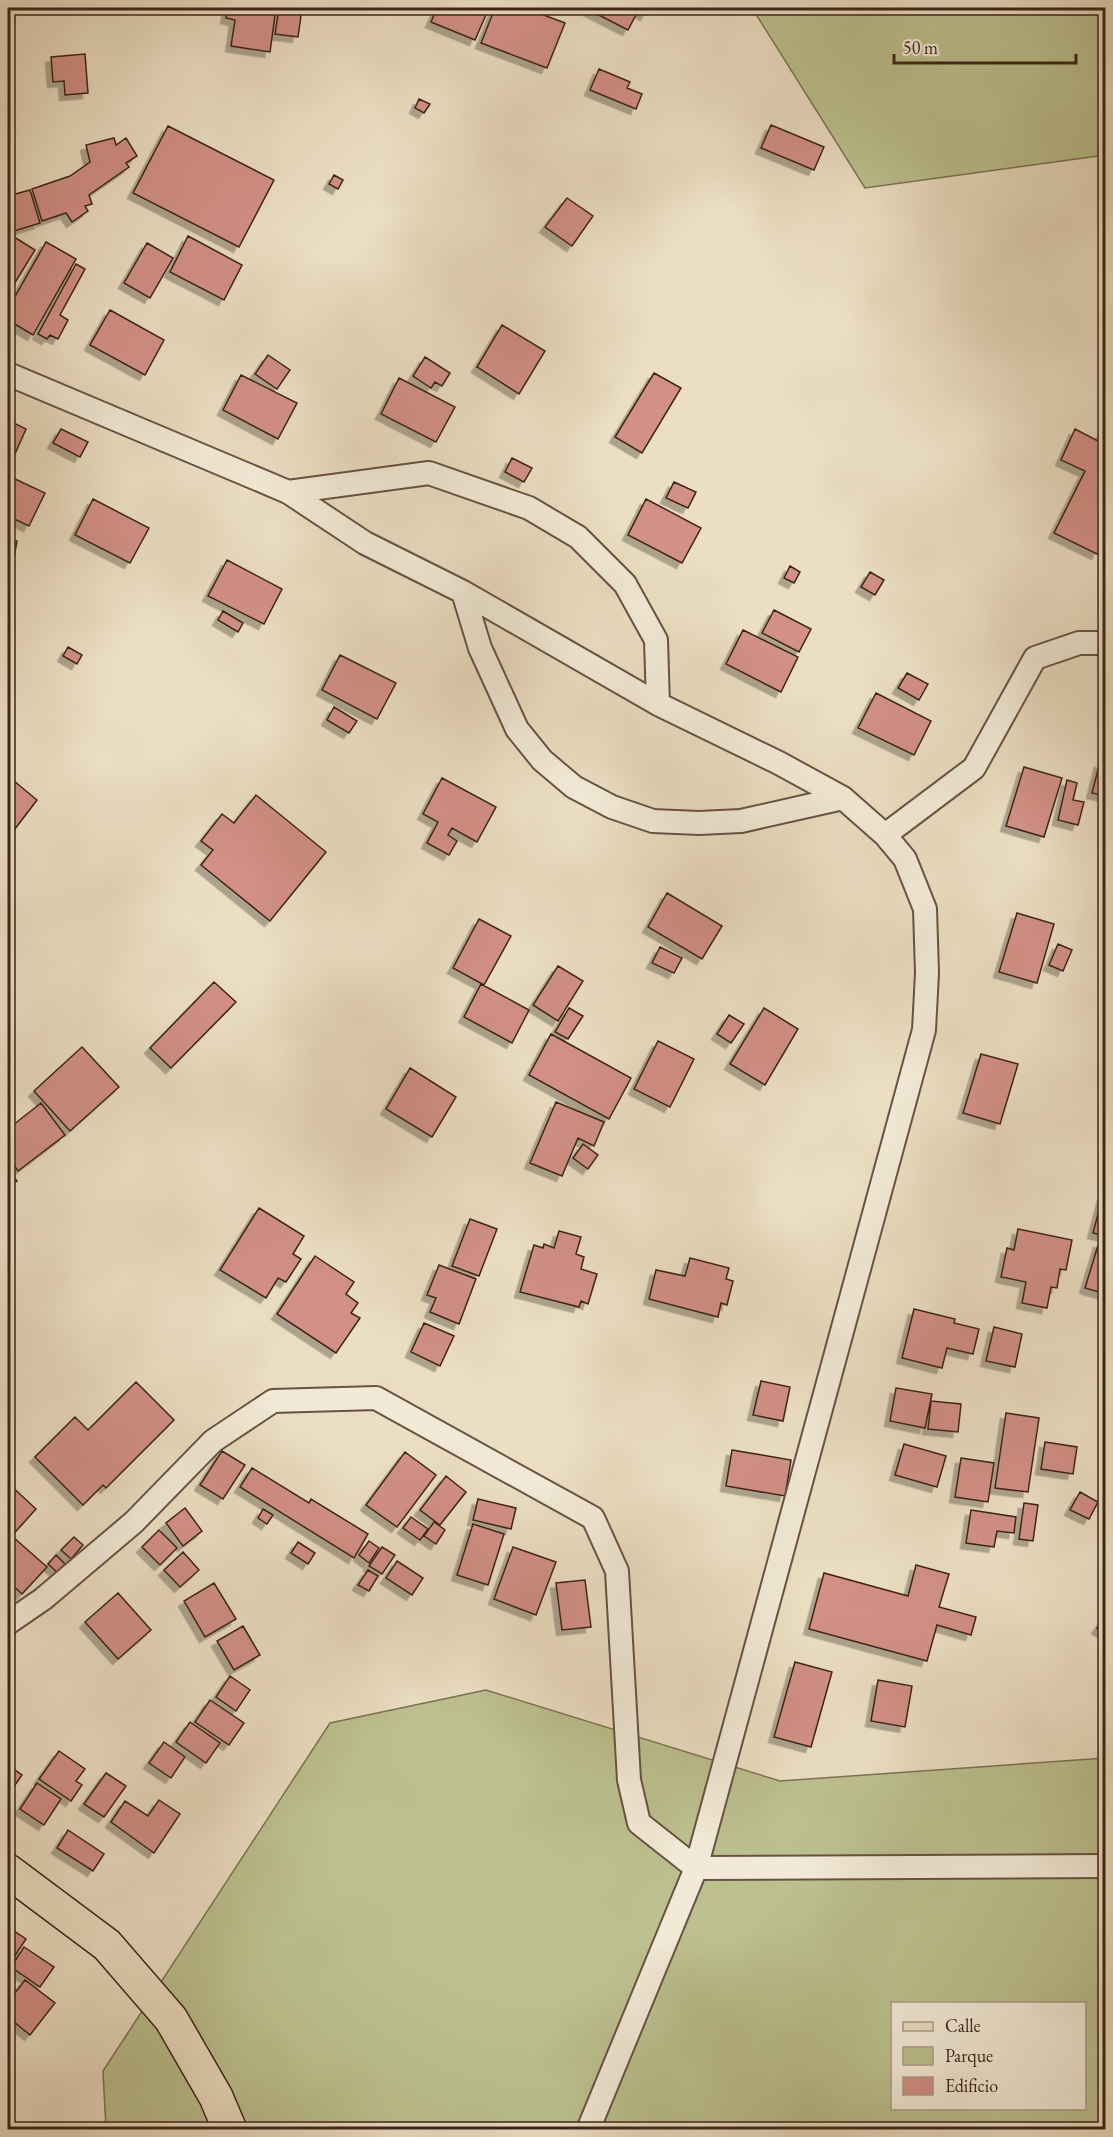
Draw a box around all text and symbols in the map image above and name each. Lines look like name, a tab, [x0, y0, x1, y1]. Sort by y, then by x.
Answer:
scale bar	[894, 27, 1076, 65]
text: 50 m	[903, 36, 938, 59]
legend	[891, 2002, 1086, 2110]
text: Calle	[945, 2014, 981, 2037]
text: Parque	[945, 2044, 993, 2067]
text: Edificio	[945, 2074, 998, 2097]

